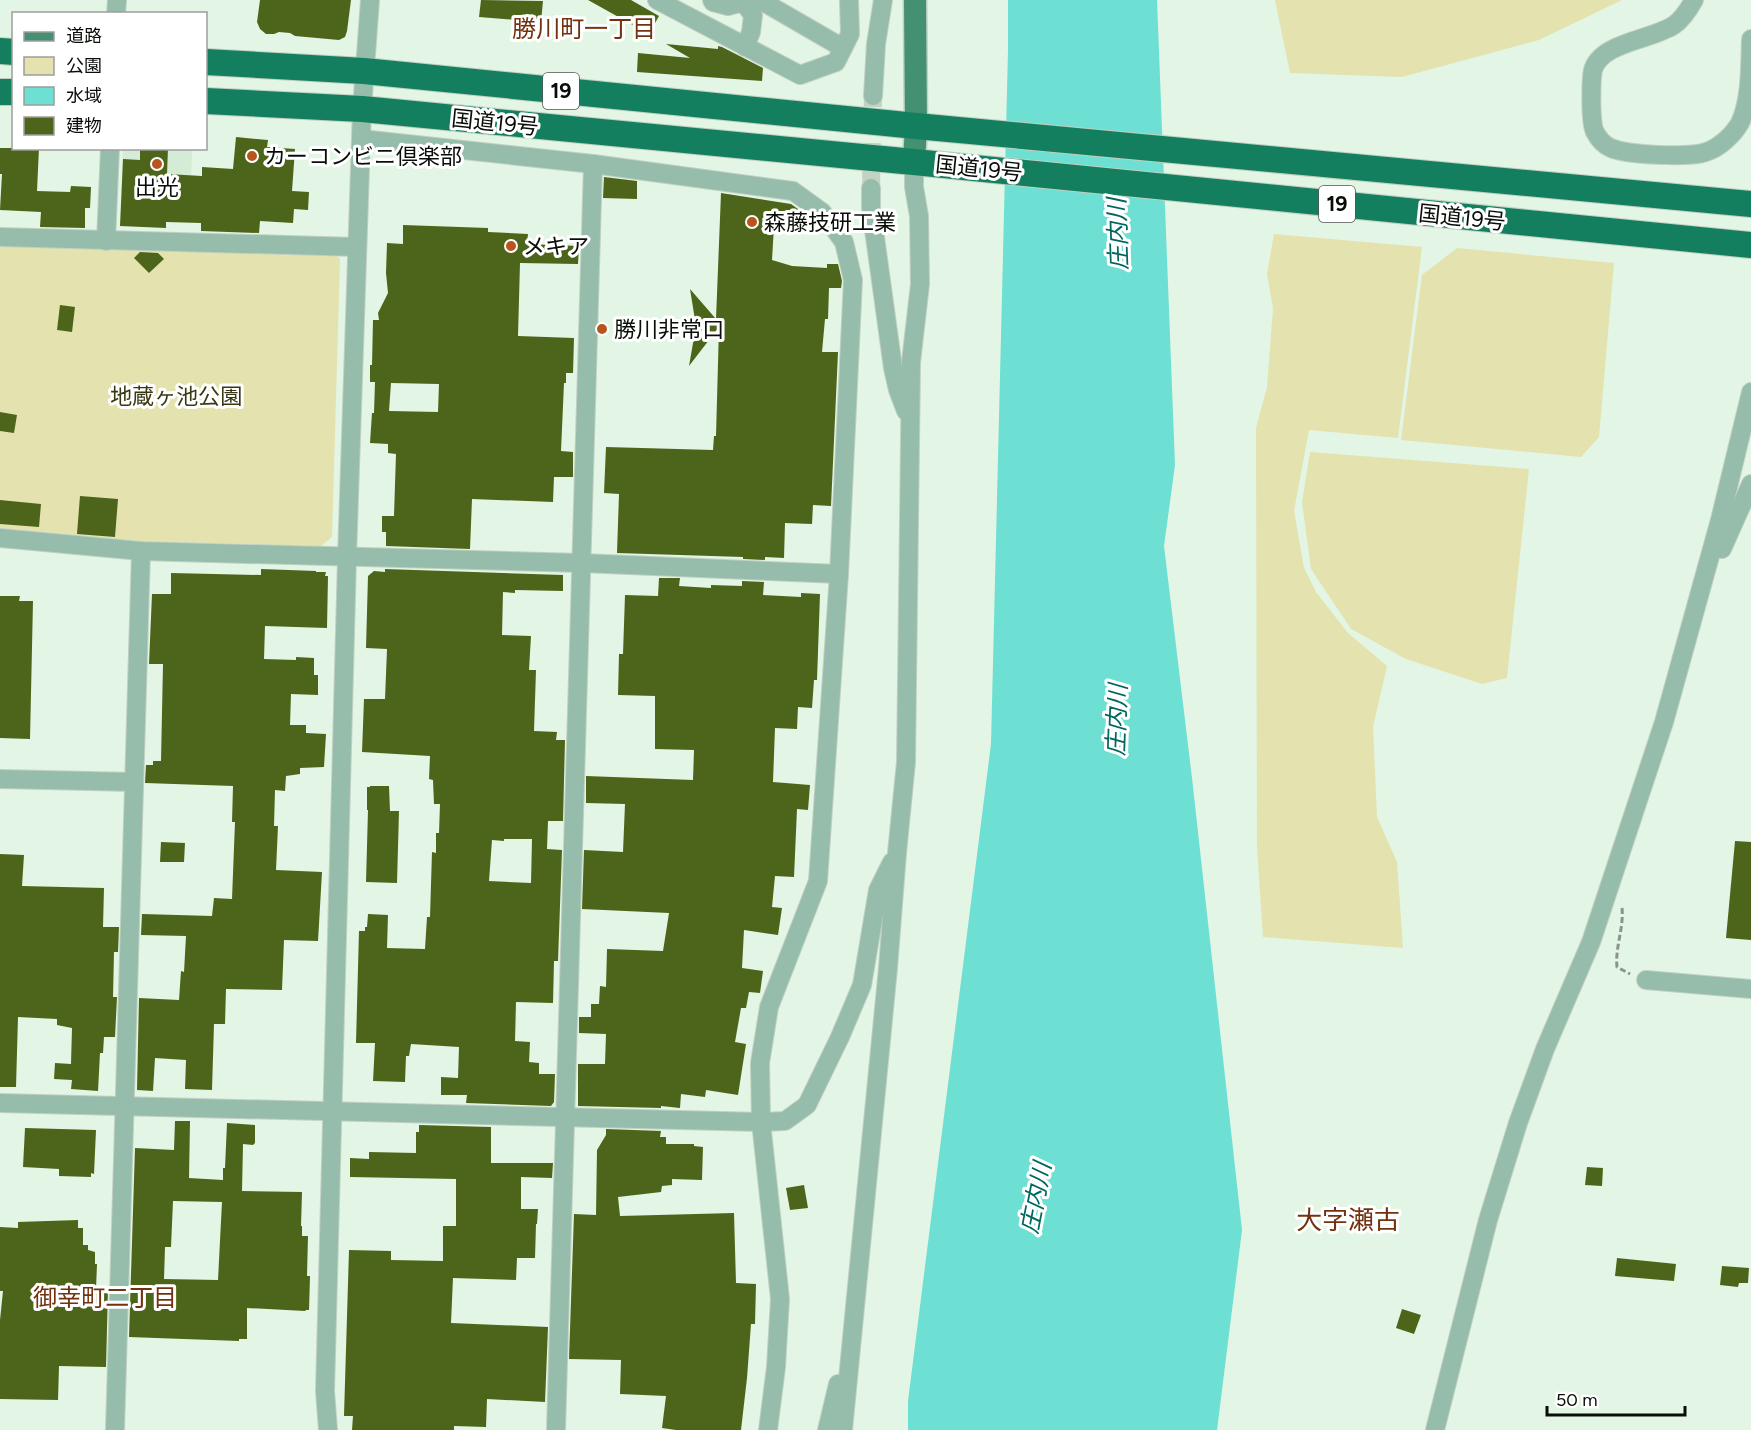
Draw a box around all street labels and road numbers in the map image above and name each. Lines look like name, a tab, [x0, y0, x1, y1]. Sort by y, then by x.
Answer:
road number: 19	[543, 73, 579, 109]
street label: 国道19号	[450, 104, 540, 140]
street label: 国道19号	[934, 150, 1024, 186]
road number: 19	[1319, 186, 1355, 222]
street label: 国道19号	[1417, 199, 1507, 235]

